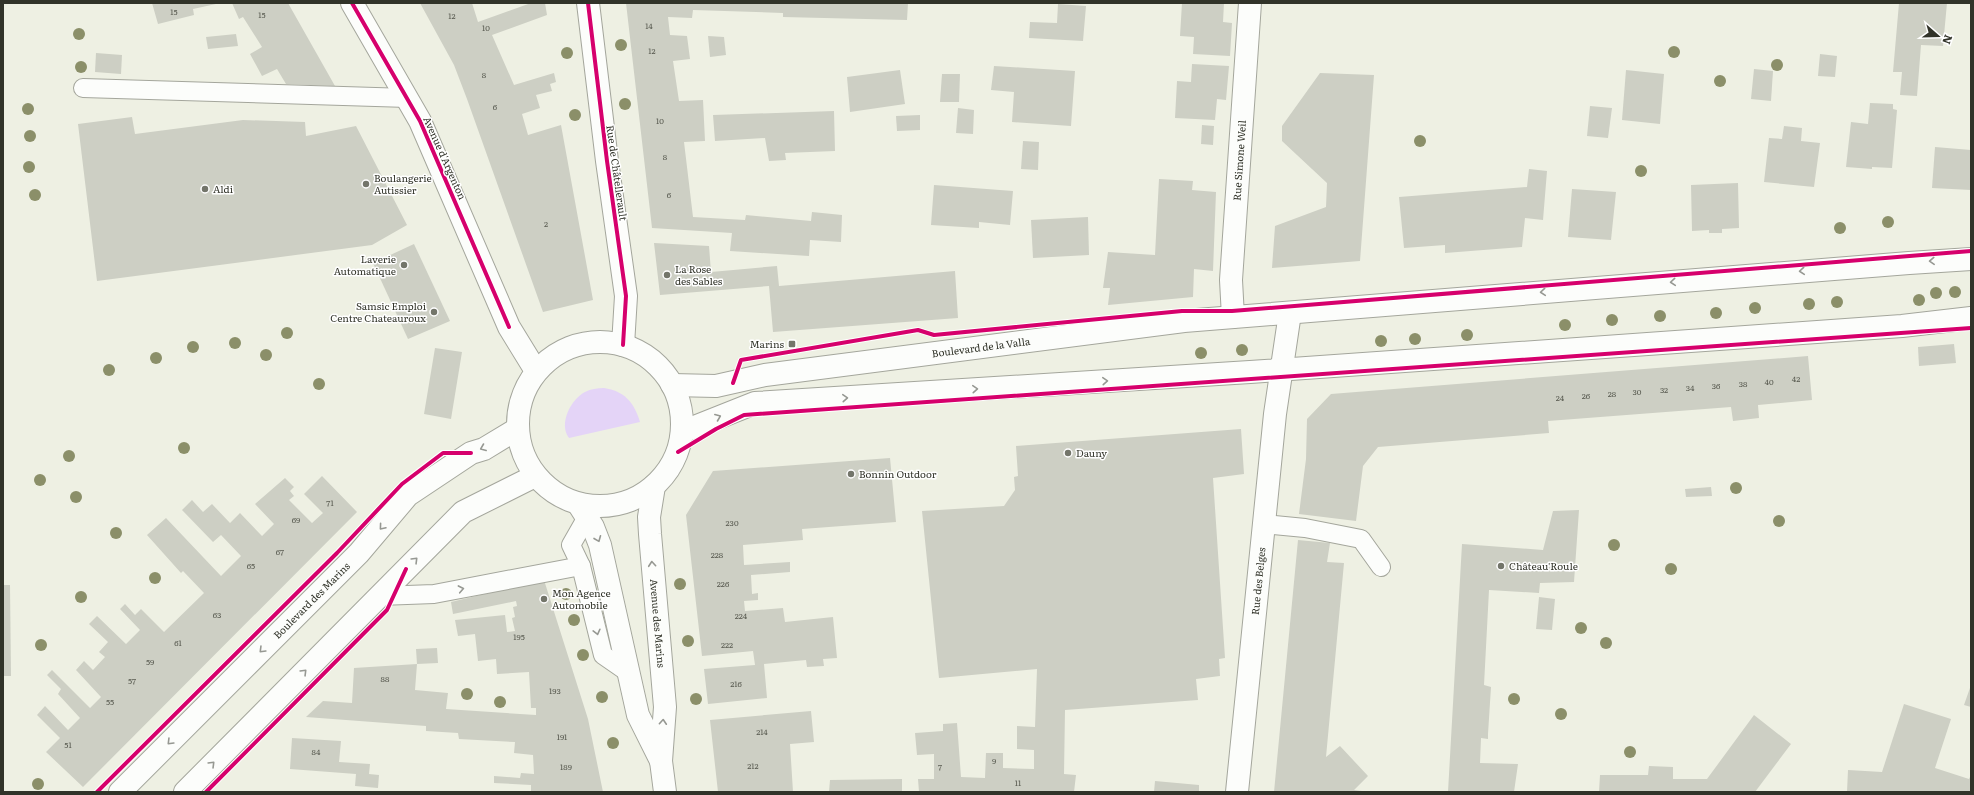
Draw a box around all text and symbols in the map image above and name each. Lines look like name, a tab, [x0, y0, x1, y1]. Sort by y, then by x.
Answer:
house number: 15	[170, 6, 178, 17]
house number: 15	[258, 9, 266, 20]
house number: 12	[448, 10, 456, 21]
north arrow	[1918, 16, 1958, 56]
house number: 14	[645, 20, 653, 31]
house number: 10	[482, 22, 490, 33]
text: N	[1939, 33, 1957, 47]
house number: 12	[648, 45, 656, 56]
house number: 8	[482, 69, 487, 80]
house number: 6	[493, 101, 498, 112]
street label: Avenue d'Argenton	[420, 114, 471, 202]
house number: 10	[656, 115, 664, 126]
street label: Rue Simone Weil	[1228, 119, 1249, 201]
street label: Rue de Châtellerault	[603, 124, 632, 222]
house number: 8	[663, 151, 668, 162]
place label: Boulangerie Autissier	[374, 170, 432, 197]
marker: Boulangerie Autissier	[361, 179, 371, 189]
place label: Aldi	[213, 181, 234, 196]
marker: Aldi	[200, 184, 210, 194]
house number: 6	[667, 189, 672, 200]
house number: 2	[544, 218, 548, 229]
place label: Laverie Automatique	[334, 251, 396, 278]
one-way arrow	[1929, 257, 1935, 266]
marker: Laverie Automatique	[399, 260, 409, 270]
place label: La Rose des Sables	[675, 261, 723, 288]
one-way arrow	[1799, 267, 1805, 276]
marker: La Rose des Sables	[662, 270, 672, 280]
one-way arrow	[1670, 277, 1676, 286]
one-way arrow	[1540, 288, 1546, 297]
place label: Samsic Emploi Centre Chateauroux	[330, 298, 427, 325]
marker: Samsic Emploi Centre Chateauroux	[429, 307, 439, 317]
street label: Boulevard de la Valla	[931, 333, 1032, 360]
place label: Marins	[750, 336, 784, 351]
marker: Marins	[787, 339, 797, 349]
house number: 42	[1792, 373, 1800, 384]
house number: 40	[1764, 376, 1774, 387]
one-way arrow	[1102, 377, 1108, 386]
house number: 38	[1739, 378, 1748, 389]
house number: 36	[1712, 380, 1721, 391]
house number: 34	[1686, 382, 1695, 393]
house number: 32	[1660, 384, 1668, 395]
one-way arrow	[972, 385, 978, 394]
house number: 30	[1633, 386, 1642, 397]
house number: 28	[1608, 388, 1617, 399]
house number: 26	[1582, 390, 1591, 401]
house number: 24	[1556, 392, 1565, 403]
one-way arrow	[842, 393, 848, 402]
one-way arrow	[714, 413, 721, 421]
one-way arrow	[480, 444, 487, 452]
place label: Dauny	[1076, 445, 1107, 460]
marker: Dauny	[1063, 448, 1073, 458]
place label: Bonnin Outdoor	[859, 466, 937, 481]
marker: Bonnin Outdoor	[846, 469, 856, 479]
house number: 71	[326, 497, 334, 508]
house number: 69	[292, 514, 300, 525]
house number: 230	[725, 517, 739, 528]
one-way arrow	[379, 522, 386, 529]
one-way arrow	[593, 535, 601, 542]
house number: 67	[276, 546, 284, 557]
street label: Rue des Belges	[1247, 546, 1269, 616]
house number: 228	[711, 549, 724, 560]
one-way arrow	[410, 557, 418, 565]
street label: Boulevard des Marins	[270, 558, 353, 642]
place label: Château'Roule	[1509, 558, 1578, 573]
house number: 65	[247, 560, 255, 571]
one-way arrow	[648, 561, 657, 567]
marker: Château'Roule	[1496, 561, 1506, 571]
street label: Avenue des Marins	[647, 578, 670, 669]
house number: 226	[717, 578, 730, 589]
one-way arrow	[457, 585, 464, 594]
place label: Mon Agence Automobile	[552, 585, 611, 612]
marker: Mon Agence Automobile	[539, 594, 549, 604]
house number: 63	[213, 609, 221, 620]
house number: 224	[735, 610, 748, 621]
one-way arrow	[592, 628, 601, 635]
house number: 195	[513, 631, 525, 642]
house number: 61	[174, 637, 183, 648]
house number: 222	[721, 639, 733, 650]
one-way arrow	[259, 645, 267, 653]
house number: 59	[146, 656, 154, 667]
one-way arrow	[299, 669, 307, 677]
house number: 88	[381, 673, 390, 684]
house number: 57	[128, 675, 136, 686]
house number: 216	[730, 678, 743, 689]
house number: 193	[549, 685, 561, 696]
house number: 55	[106, 696, 114, 707]
one-way arrow	[659, 719, 668, 725]
house number: 214	[756, 726, 768, 737]
house number: 191	[557, 731, 568, 742]
one-way arrow	[167, 737, 175, 745]
house number: 51	[64, 739, 72, 750]
house number: 84	[312, 746, 321, 757]
house number: 9	[992, 755, 996, 766]
house number: 212	[747, 760, 759, 771]
one-way arrow	[207, 761, 215, 769]
house number: 189	[560, 761, 572, 772]
house number: 7	[938, 761, 942, 772]
house number: 11	[1015, 777, 1022, 788]

